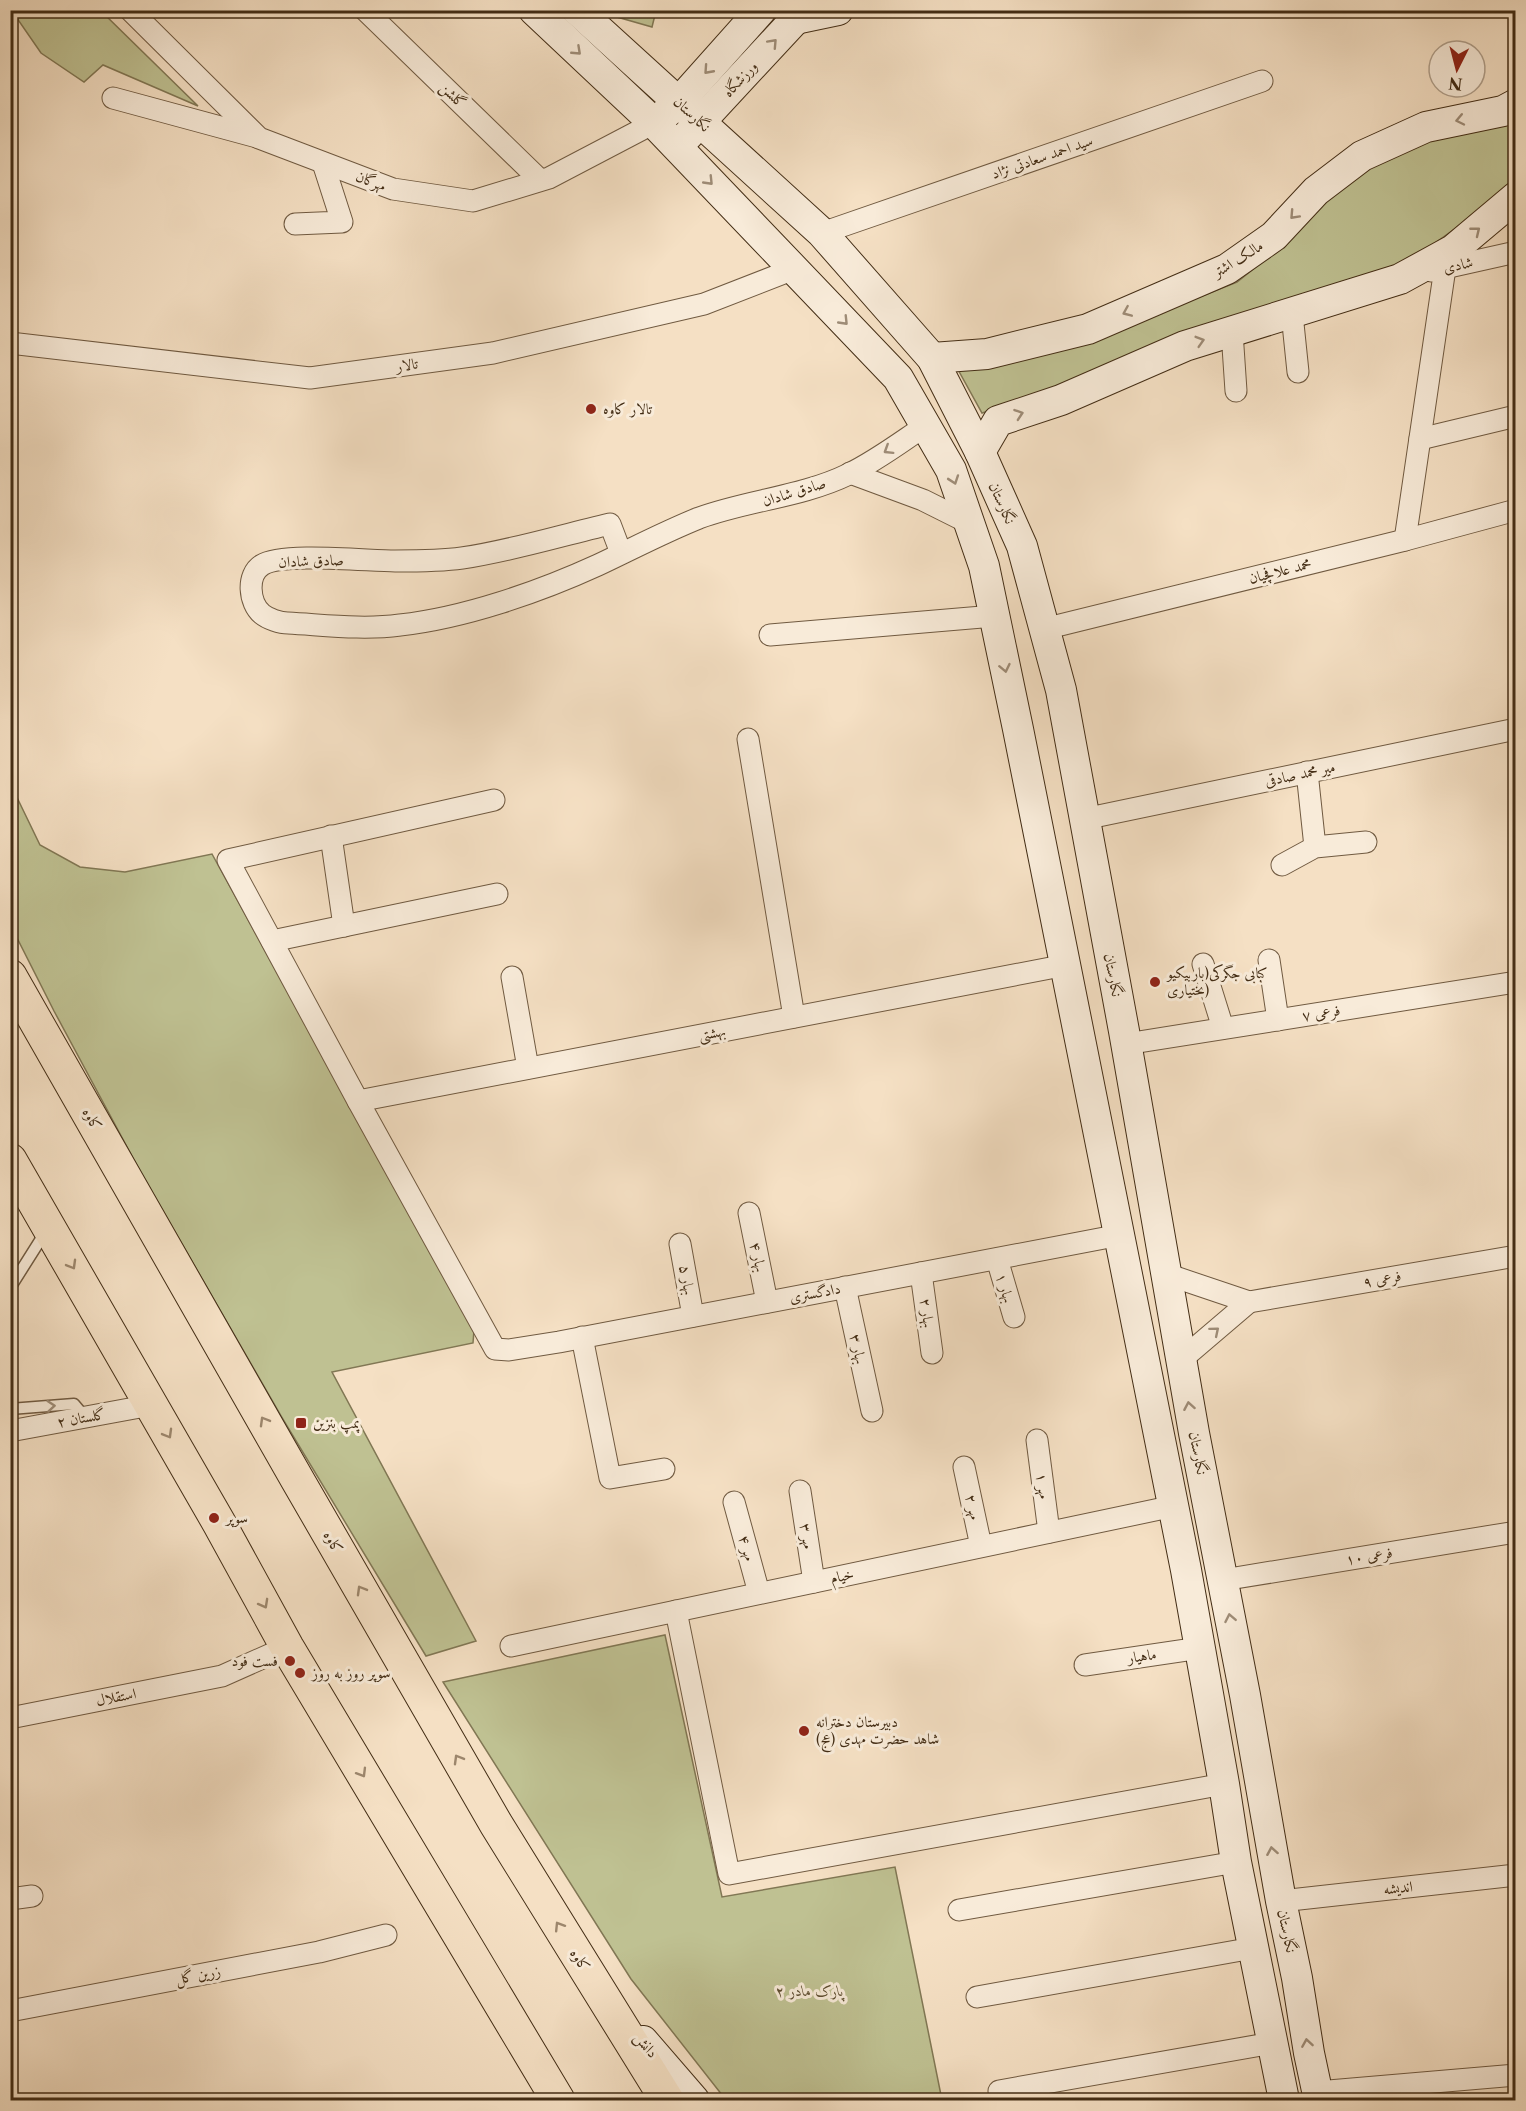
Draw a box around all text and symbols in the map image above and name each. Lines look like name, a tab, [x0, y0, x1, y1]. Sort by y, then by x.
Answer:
one-way arrow	[766, 39, 777, 50]
north arrow	[1427, 39, 1487, 99]
one-way arrow	[569, 43, 580, 54]
street label: ورزشگاه	[718, 57, 761, 101]
one-way arrow	[704, 63, 715, 74]
text: N	[1447, 73, 1463, 95]
street label: گلشن	[435, 78, 471, 112]
street label: نگارستان	[670, 92, 715, 136]
one-way arrow	[1455, 113, 1465, 126]
street label: سید احمد سعادتی نژاد	[989, 130, 1095, 183]
street label: مهرگان	[353, 166, 389, 196]
one-way arrow	[701, 173, 712, 184]
one-way arrow	[1290, 208, 1301, 219]
one-way arrow	[1470, 227, 1481, 238]
street label: مالک اشتر	[1207, 236, 1266, 282]
street label: شادی	[1441, 252, 1475, 277]
one-way arrow	[1123, 305, 1134, 317]
one-way arrow	[837, 315, 848, 325]
one-way arrow	[1194, 336, 1205, 348]
street label: تالار	[393, 354, 419, 376]
place label: تالار کاوه	[603, 399, 652, 418]
marker: تالار کاوه	[584, 402, 598, 416]
one-way arrow	[1014, 409, 1024, 421]
one-way arrow	[884, 442, 894, 454]
street label: صادق شادان	[760, 473, 828, 510]
one-way arrow	[947, 474, 960, 485]
street label: نگارستان	[985, 479, 1020, 527]
street label: صادق شادان	[278, 550, 344, 571]
street label: محمد علافچیان	[1247, 554, 1314, 588]
one-way arrow	[998, 663, 1011, 673]
street label: میر محمد صادقی	[1263, 757, 1337, 790]
street label: نگارستان	[1100, 952, 1127, 998]
place label: کبابی جگرکی(باربیکیو بختیاری)	[1165, 963, 1267, 1000]
marker: کبابی جگرکی(باربیکیو بختیاری)	[1148, 975, 1162, 989]
street label: فرعی ۷	[1300, 1000, 1342, 1026]
street label: بهشتی	[697, 1021, 728, 1046]
street label: کاوه	[78, 1104, 106, 1134]
street label: بهار ۴	[745, 1240, 771, 1274]
one-way arrow	[64, 1259, 76, 1269]
street label: بهار ۵	[675, 1263, 699, 1297]
street label: فرعی ۹	[1361, 1266, 1403, 1292]
street label: بهار ۱	[991, 1271, 1019, 1305]
street label: دادگستری	[788, 1278, 842, 1307]
street label: بهار ۲	[915, 1297, 939, 1329]
one-way arrow	[1208, 1327, 1219, 1338]
street label: بهار ۳	[845, 1332, 871, 1366]
one-way arrow	[46, 1399, 55, 1412]
one-way arrow	[1183, 1402, 1196, 1412]
street label: گلستان ۲	[55, 1404, 107, 1431]
place label: پمپ بنزین	[313, 1413, 360, 1434]
marker: پمپ بنزین	[294, 1416, 308, 1430]
one-way arrow	[260, 1417, 271, 1427]
one-way arrow	[161, 1428, 172, 1439]
street label: نگارستان	[1185, 1430, 1212, 1476]
street label: مهر ۱	[1031, 1472, 1055, 1500]
street label: مهر ۲	[961, 1492, 986, 1522]
place label: سوپر	[224, 1508, 248, 1528]
marker: سوپر	[207, 1511, 221, 1525]
street label: مهر ۳	[795, 1522, 819, 1550]
street label: کاوه	[319, 1527, 347, 1557]
street label: مهر ۴	[734, 1533, 760, 1563]
street label: فرعی ۱۰	[1344, 1542, 1394, 1570]
street label: خیام	[828, 1564, 856, 1591]
one-way arrow	[357, 1586, 368, 1596]
one-way arrow	[257, 1598, 268, 1608]
one-way arrow	[1224, 1614, 1237, 1624]
street label: ماهیار	[1124, 1644, 1158, 1667]
place label: فست فود	[231, 1651, 278, 1670]
marker: فست فود	[283, 1654, 297, 1668]
place label: سوپر روز به روز	[310, 1663, 391, 1683]
marker: سوپر روز به روز	[293, 1666, 307, 1680]
street label: استقلال	[94, 1683, 138, 1710]
place label: دبیرستان دخترانه شاهد حضرت مهدی (عج)	[816, 1712, 939, 1753]
marker: دبیرستان دخترانه شاهد حضرت مهدی (عج)	[797, 1724, 811, 1738]
one-way arrow	[454, 1755, 466, 1765]
one-way arrow	[354, 1767, 366, 1777]
one-way arrow	[1267, 1847, 1279, 1856]
street label: اندیشه	[1382, 1877, 1414, 1898]
street label: نگارستان	[1274, 1908, 1301, 1954]
one-way arrow	[555, 1922, 567, 1932]
street label: کاوه	[566, 1945, 595, 1975]
street label: زرین گل	[174, 1961, 222, 1989]
park label: پارک مادر ۲	[776, 1981, 845, 2002]
street label: دانش	[629, 2028, 663, 2062]
one-way arrow	[1302, 2039, 1314, 2048]

